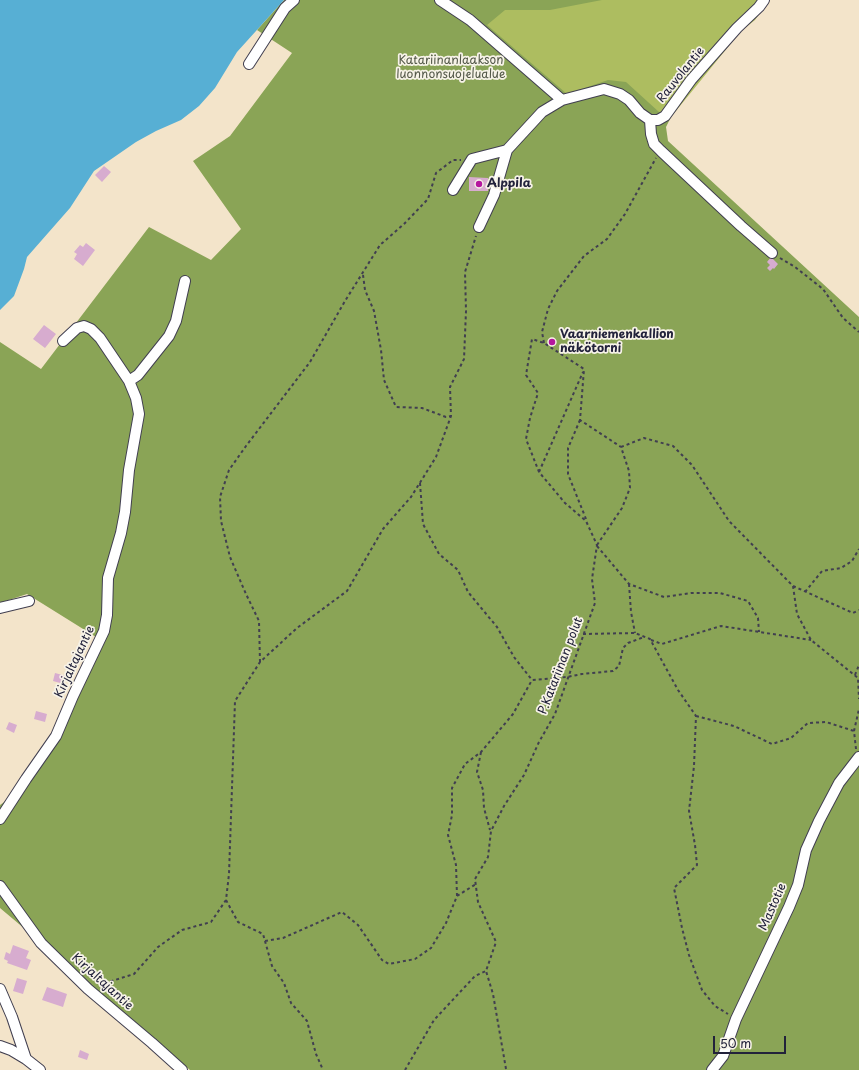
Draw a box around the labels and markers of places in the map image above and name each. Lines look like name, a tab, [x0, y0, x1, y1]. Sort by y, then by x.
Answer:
place label: Alppila	[487, 177, 531, 191]
marker: Alppila	[474, 179, 484, 189]
place label: Vaarniemenkallion näkötorni	[560, 328, 674, 356]
marker: Vaarniemenkallion näkötorni	[547, 337, 557, 347]

